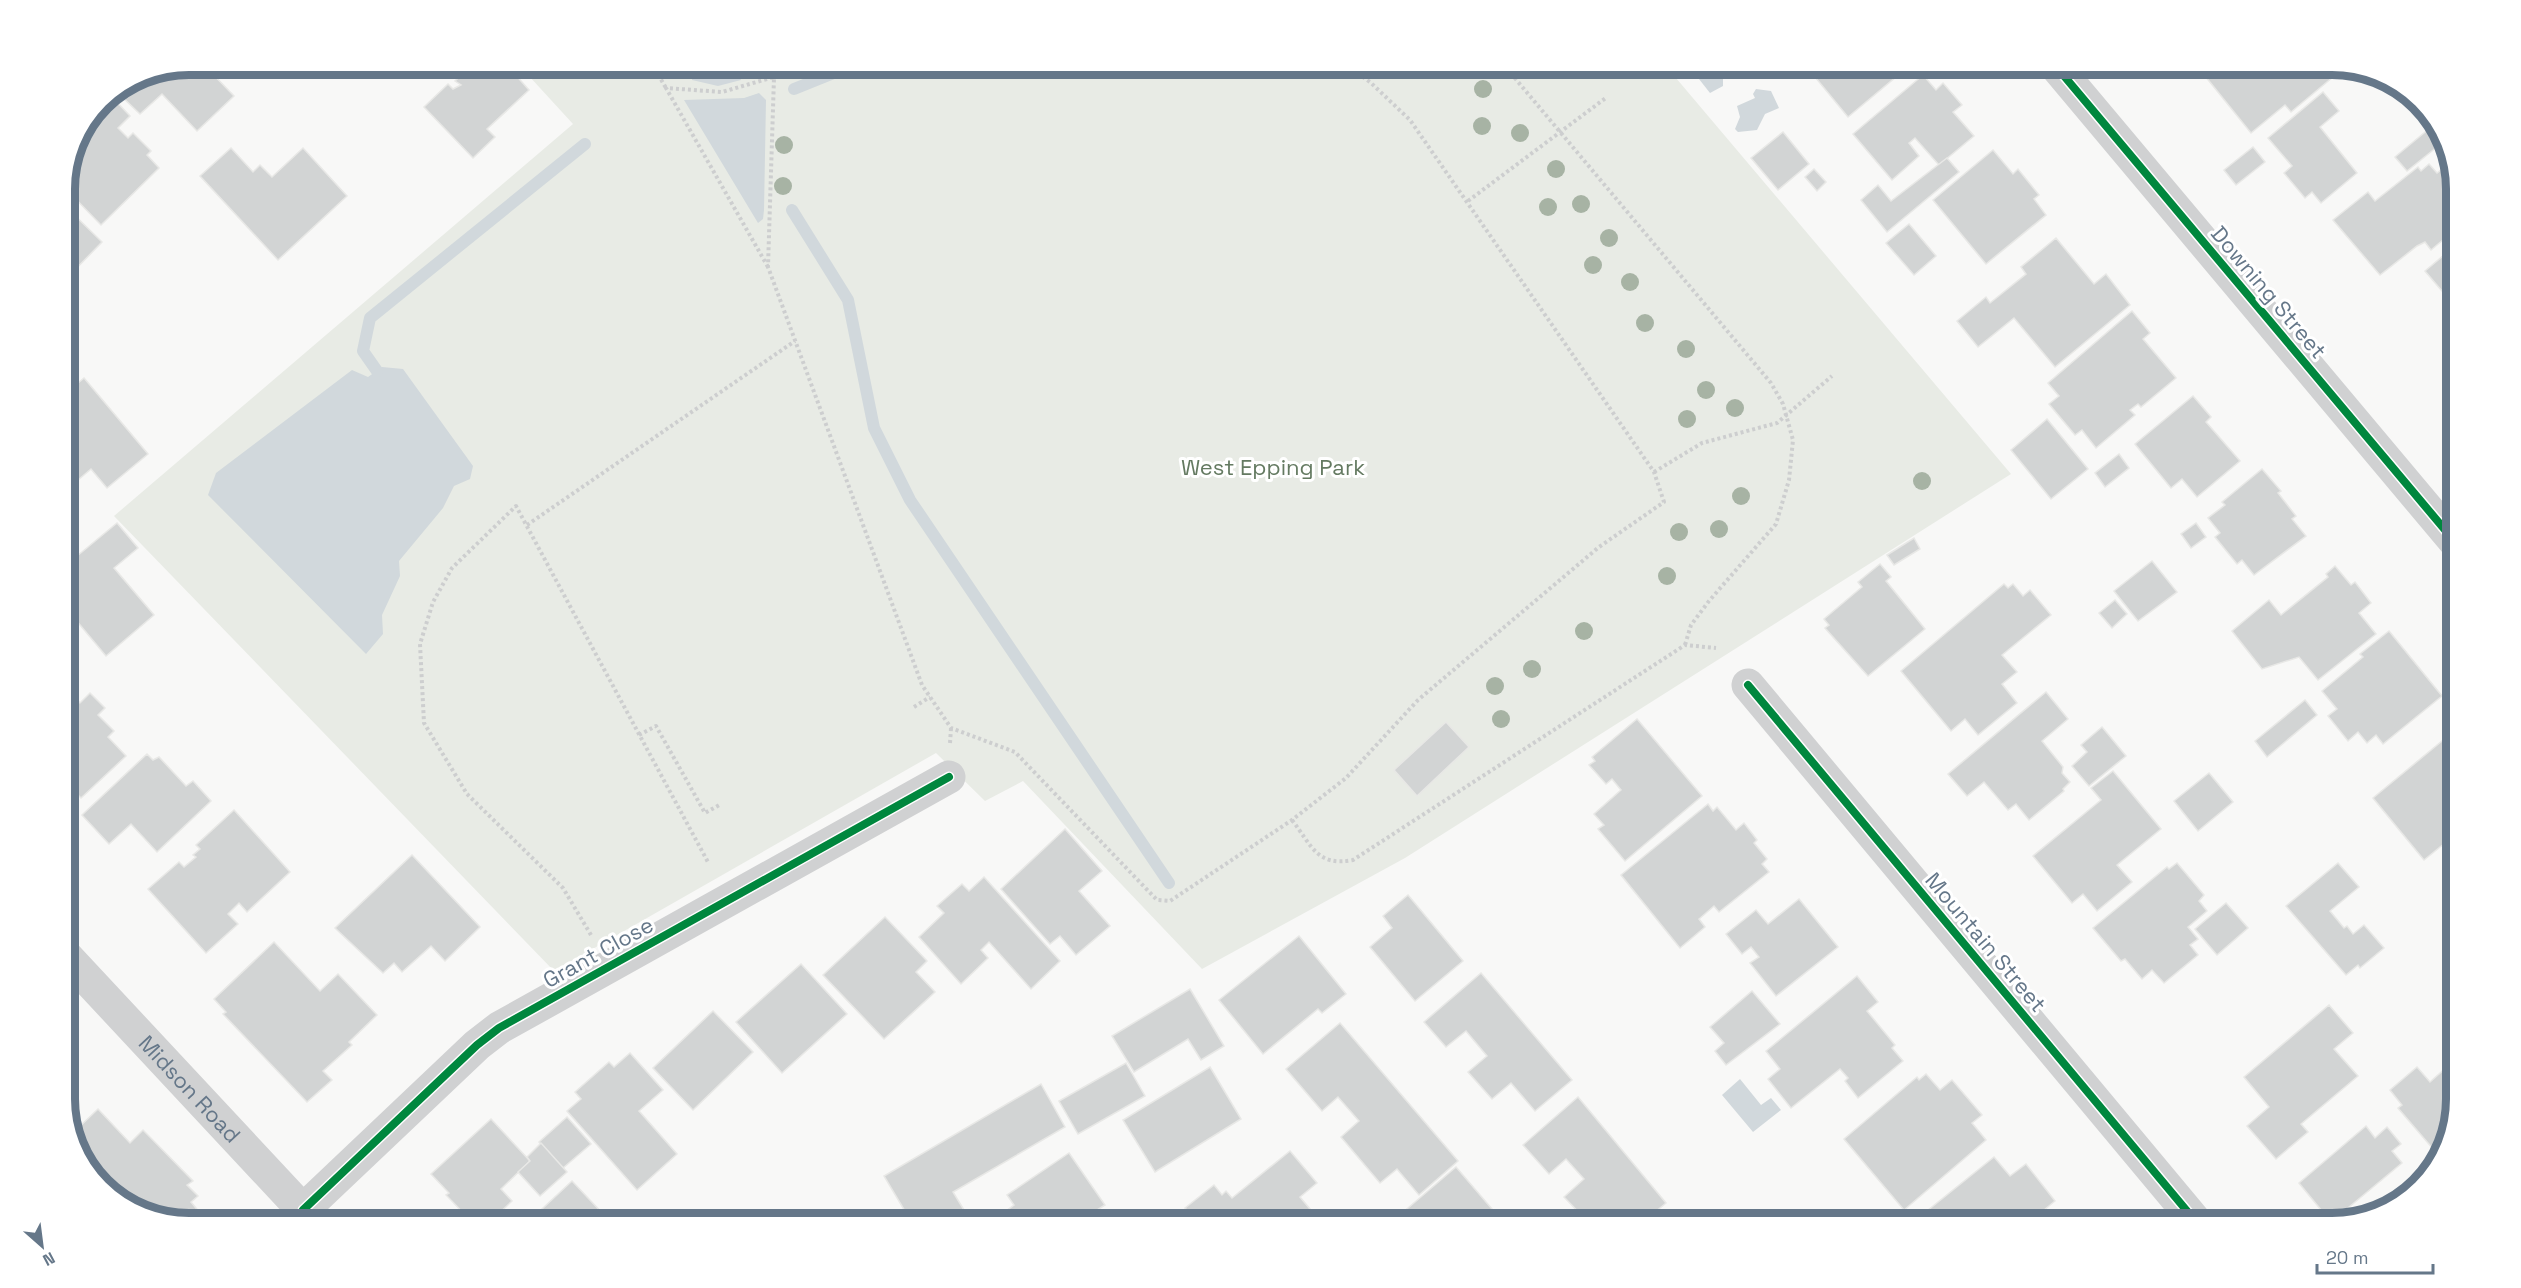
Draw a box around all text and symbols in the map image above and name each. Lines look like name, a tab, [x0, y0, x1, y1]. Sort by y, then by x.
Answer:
street label: Downing Street	[2205, 220, 2333, 364]
park label: West Epping Park	[1181, 453, 1365, 481]
street label: Mountain Street	[1919, 866, 2053, 1018]
street label: Grant Close	[538, 910, 658, 994]
street label: Midson Road	[133, 1029, 247, 1148]
north arrow	[12, 1216, 72, 1276]
scale bar	[2317, 1237, 2432, 1275]
text: 20 m	[2326, 1246, 2369, 1269]
text: N	[39, 1247, 58, 1271]

